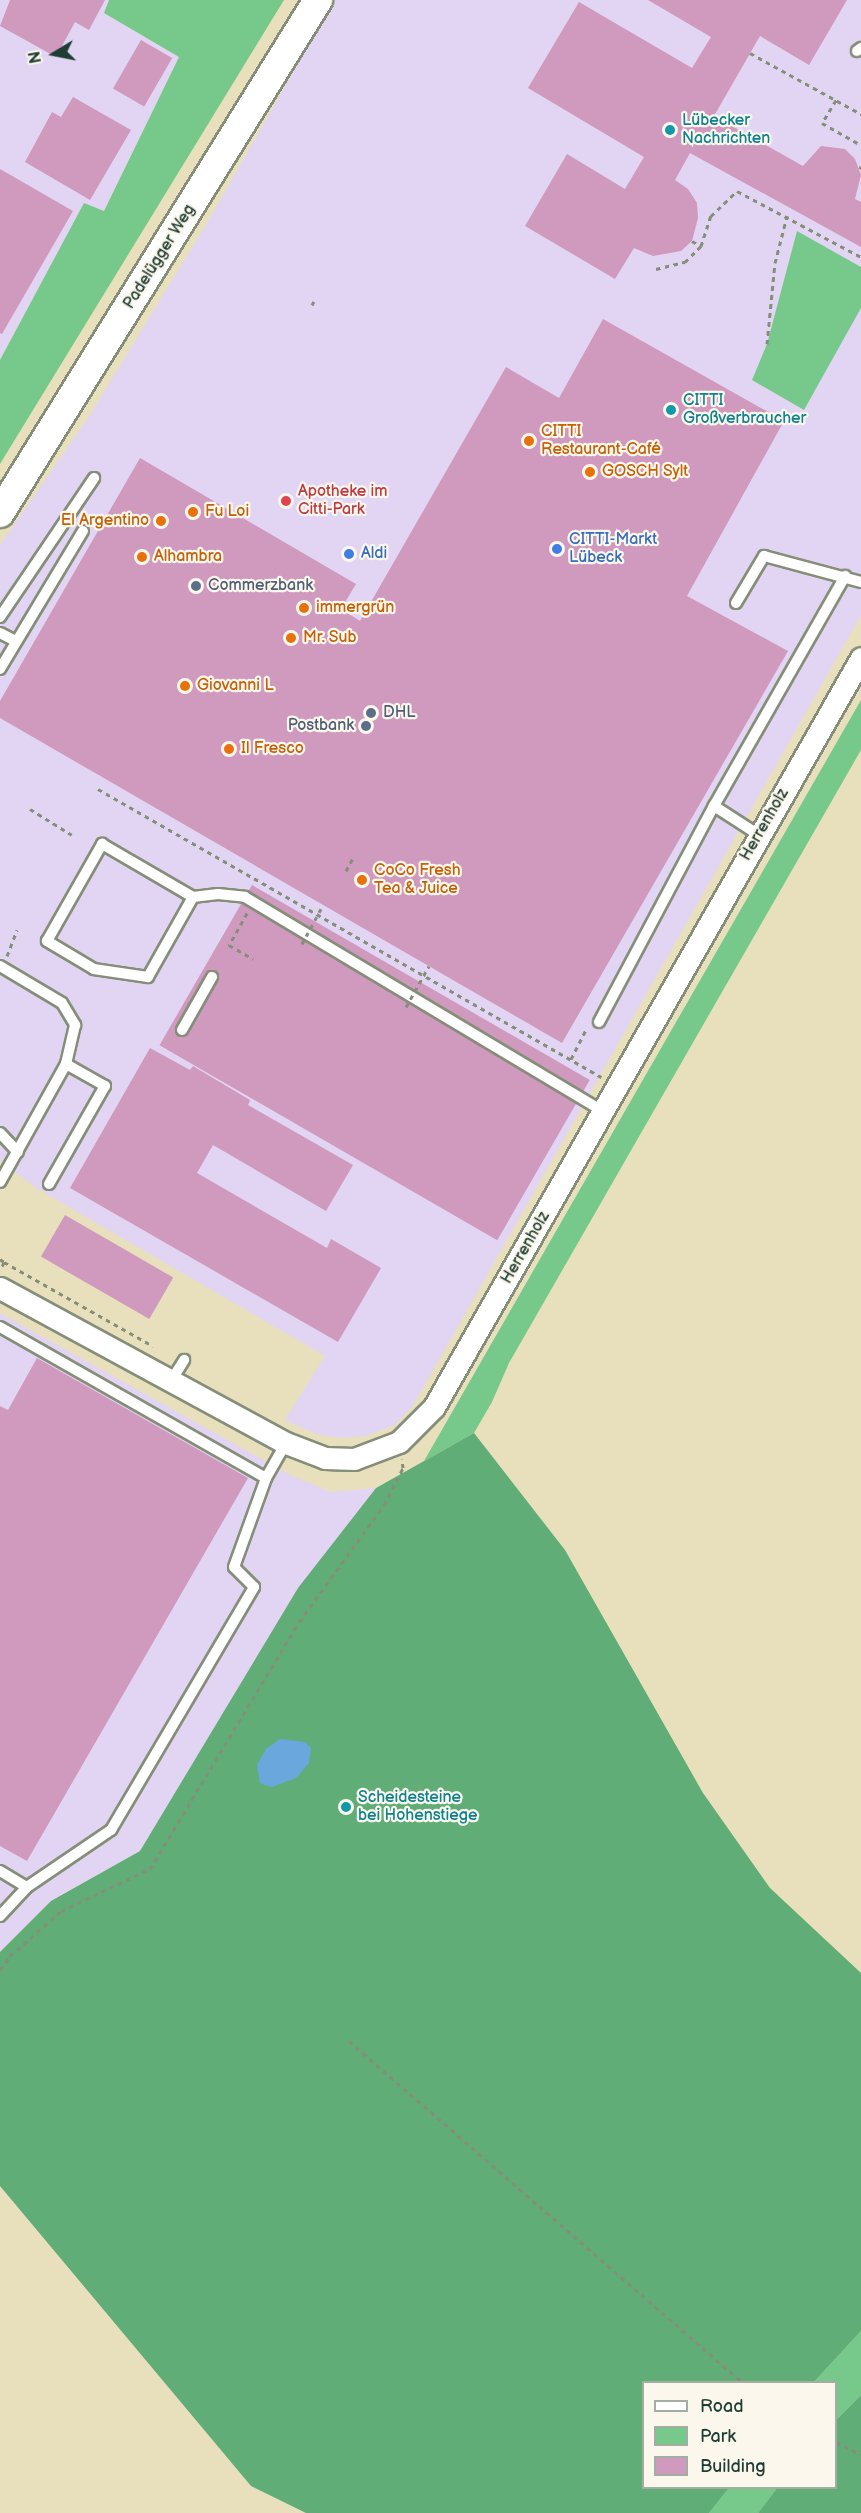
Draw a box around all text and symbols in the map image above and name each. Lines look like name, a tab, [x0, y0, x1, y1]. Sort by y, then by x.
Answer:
north arrow	[24, 24, 84, 84]
text: N	[25, 50, 46, 65]
place label: Lübecker Nachrichten	[682, 111, 770, 149]
marker: Lübecker Nachrichten	[663, 123, 677, 137]
street label: Padelügger Weg	[120, 201, 200, 313]
place label: CITTI Großverbraucher	[683, 391, 806, 429]
marker: CITTI Großverbraucher	[664, 403, 678, 417]
place label: CITTI Restaurant-Café	[541, 422, 661, 460]
marker: CITTI Restaurant-Café	[522, 434, 536, 448]
place label: GOSCH Sylt	[602, 462, 689, 482]
marker: GOSCH Sylt	[583, 465, 597, 479]
place label: Apotheke im Citti-Park	[298, 482, 388, 520]
marker: Apotheke im Citti-Park	[279, 494, 293, 508]
place label: Fu Loi	[205, 502, 249, 522]
marker: Fu Loi	[186, 505, 200, 519]
place label: El Argentino	[61, 511, 149, 531]
marker: El Argentino	[154, 514, 168, 528]
place label: CITTI-Markt Lübeck	[569, 530, 657, 568]
marker: CITTI-Markt Lübeck	[550, 542, 564, 556]
place label: Aldi	[361, 544, 387, 564]
place label: Alhambra	[154, 547, 222, 567]
marker: Aldi	[342, 547, 356, 561]
marker: Alhambra	[135, 550, 149, 564]
place label: Commerzbank	[208, 576, 313, 596]
marker: Commerzbank	[189, 579, 203, 593]
place label: immergrün	[316, 598, 394, 618]
marker: immergrün	[297, 601, 311, 615]
place label: Mr. Sub	[303, 628, 357, 648]
marker: Mr. Sub	[284, 631, 298, 645]
place label: Giovanni L	[197, 676, 274, 696]
marker: Giovanni L	[178, 679, 192, 693]
place label: DHL	[383, 703, 416, 723]
marker: DHL	[364, 706, 378, 720]
place label: Postbank	[288, 716, 354, 736]
marker: Postbank	[359, 719, 373, 733]
place label: Il Fresco	[241, 739, 304, 759]
marker: Il Fresco	[222, 742, 236, 756]
street label: Herrenholz	[737, 786, 793, 864]
place label: CoCo Fresh Tea & Juice	[374, 861, 460, 899]
marker: CoCo Fresh Tea & Juice	[355, 873, 369, 887]
street label: Herrenholz	[498, 1209, 554, 1287]
place label: Scheidesteine bei Hohenstiege	[358, 1788, 478, 1826]
marker: Scheidesteine bei Hohenstiege	[339, 1800, 353, 1814]
legend	[642, 2381, 837, 2489]
text: Road	[700, 2396, 744, 2417]
text: Park	[700, 2426, 736, 2447]
text: Building	[700, 2456, 766, 2477]

